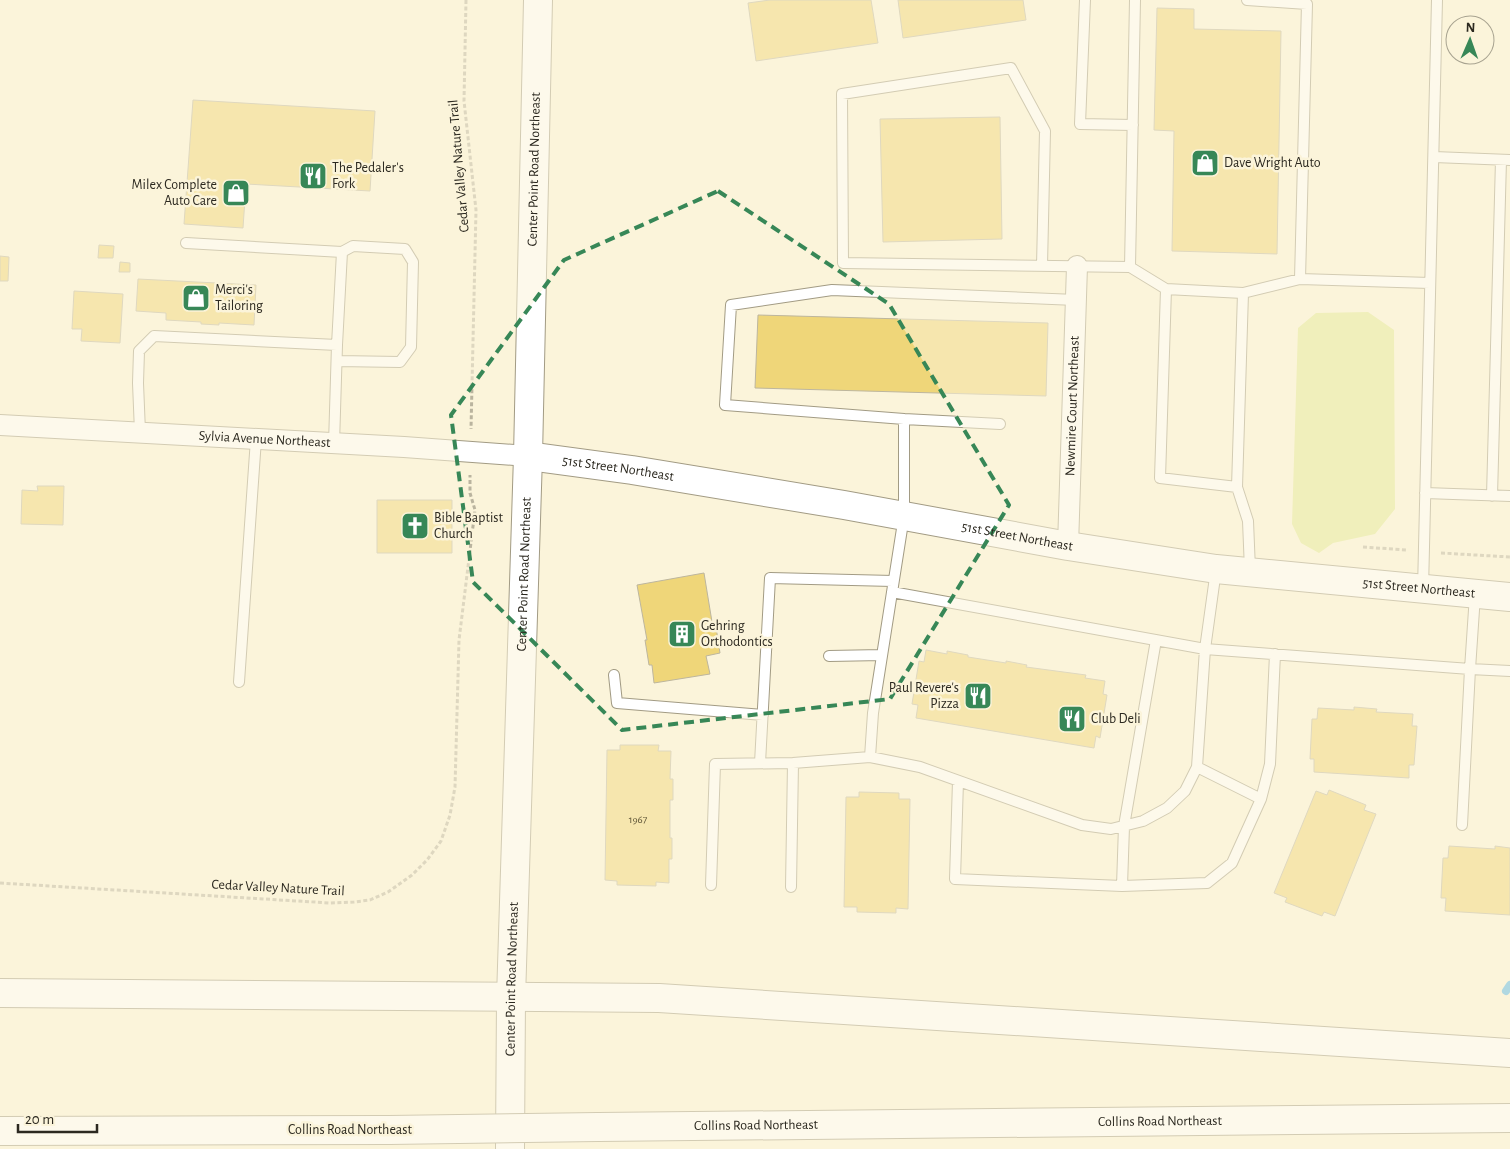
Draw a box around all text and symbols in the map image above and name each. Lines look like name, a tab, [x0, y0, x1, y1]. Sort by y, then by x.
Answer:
north arrow	[1445, 15, 1495, 65]
text: N	[1465, 21, 1476, 35]
street label: Center Point Road Northeast	[526, 91, 543, 247]
street label: Cedar Valley Nature Trail	[446, 99, 472, 233]
shop icon: Dave Wright Auto	[1190, 148, 1220, 178]
place label: Dave Wright Auto	[1224, 156, 1321, 170]
restaurant icon: The Pedaler's Fork	[298, 161, 328, 191]
place label: The Pedaler's Fork	[332, 161, 404, 191]
place label: Milex Complete Auto Care	[132, 178, 217, 208]
shop icon: Milex Complete Auto Care	[221, 178, 251, 208]
shop icon: Merci's Tailoring	[181, 283, 211, 313]
place label: Merci's Tailoring	[215, 283, 263, 313]
street label: Newmire Court Northeast	[1063, 335, 1082, 476]
street label: Sylvia Avenue Northeast	[198, 429, 331, 450]
street label: 51st Street Northeast	[561, 454, 676, 484]
street label: Center Point Road Northeast	[515, 496, 534, 652]
church icon: Bible Baptist Church	[400, 511, 430, 541]
place label: Bible Baptist Church	[434, 511, 503, 541]
street label: 51st Street Northeast	[961, 520, 1074, 554]
street label: 51st Street Northeast	[1362, 576, 1476, 601]
building icon: Gehring Orthodontics	[667, 619, 697, 649]
place label: Gehring Orthodontics	[701, 619, 773, 649]
place label: Paul Revere's Pizza	[889, 681, 960, 711]
restaurant icon: Paul Revere's Pizza	[963, 681, 993, 711]
restaurant icon: Club Deli	[1057, 704, 1087, 734]
place label: Club Deli	[1091, 712, 1141, 726]
house number: 1967	[629, 814, 648, 825]
street label: Cedar Valley Nature Trail	[211, 878, 345, 898]
street label: Center Point Road Northeast	[504, 901, 521, 1056]
scale bar	[18, 1102, 96, 1134]
text: 20 m	[25, 1112, 54, 1127]
street label: Collins Road Northeast	[1098, 1114, 1223, 1129]
street label: Collins Road Northeast	[694, 1118, 819, 1133]
street label: Collins Road Northeast	[288, 1123, 412, 1137]

